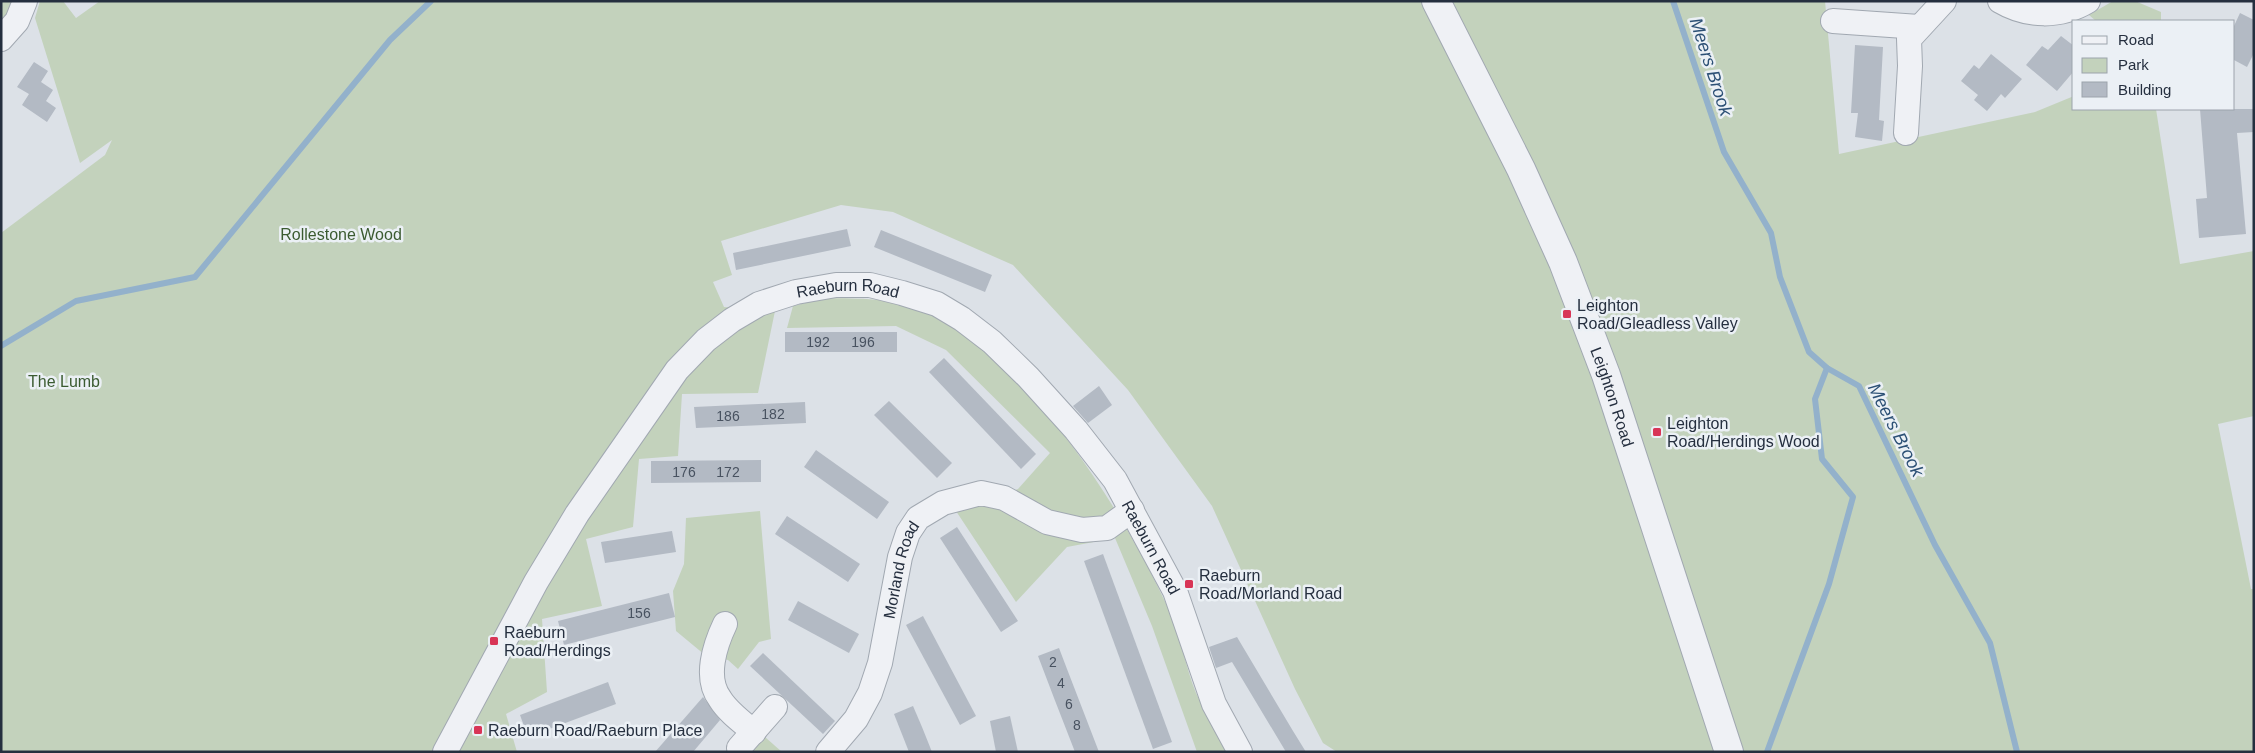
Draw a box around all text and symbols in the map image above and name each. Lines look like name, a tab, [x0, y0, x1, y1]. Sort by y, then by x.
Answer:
water label: Meers Brook	[1686, 15, 1737, 120]
legend	[2072, 20, 2235, 110]
text: Road	[2118, 31, 2154, 48]
text: Park	[2118, 56, 2149, 73]
text: Building	[2118, 81, 2171, 98]
park label: Rollestone Wood	[280, 226, 402, 243]
street label: Raeburn Road	[795, 277, 901, 301]
place label: Leighton Road/Gleadless Valley	[1577, 297, 1738, 332]
marker: Leighton Road/Gleadless Valley	[1561, 308, 1573, 320]
house number: 192	[806, 334, 830, 350]
house number: 196	[851, 334, 875, 350]
street label: Leighton Road	[1587, 345, 1637, 449]
park label: The Lumb	[28, 373, 100, 390]
water label: Meers Brook	[1864, 380, 1929, 481]
house number: 182	[761, 406, 785, 422]
house number: 186	[716, 408, 740, 424]
place label: Leighton Road/Herdings Wood	[1667, 415, 1820, 450]
marker: Leighton Road/Herdings Wood	[1651, 426, 1663, 438]
house number: 176	[672, 464, 696, 480]
house number: 172	[716, 464, 740, 480]
street label: Raeburn Road	[1119, 497, 1183, 597]
street label: Morland Road	[881, 518, 923, 620]
place label: Raeburn Road/Morland Road	[1199, 567, 1342, 602]
marker: Raeburn Road/Morland Road	[1183, 578, 1195, 590]
house number: 156	[627, 605, 651, 621]
place label: Raeburn Road/Herdings	[504, 624, 611, 659]
marker: Raeburn Road/Herdings	[488, 635, 500, 647]
house number: 2	[1049, 654, 1057, 670]
house number: 4	[1057, 675, 1065, 691]
house number: 6	[1065, 696, 1073, 712]
house number: 8	[1073, 717, 1081, 733]
place label: Raeburn Road/Raeburn Place	[488, 722, 702, 739]
marker: Raeburn Road/Raeburn Place	[472, 724, 484, 736]

